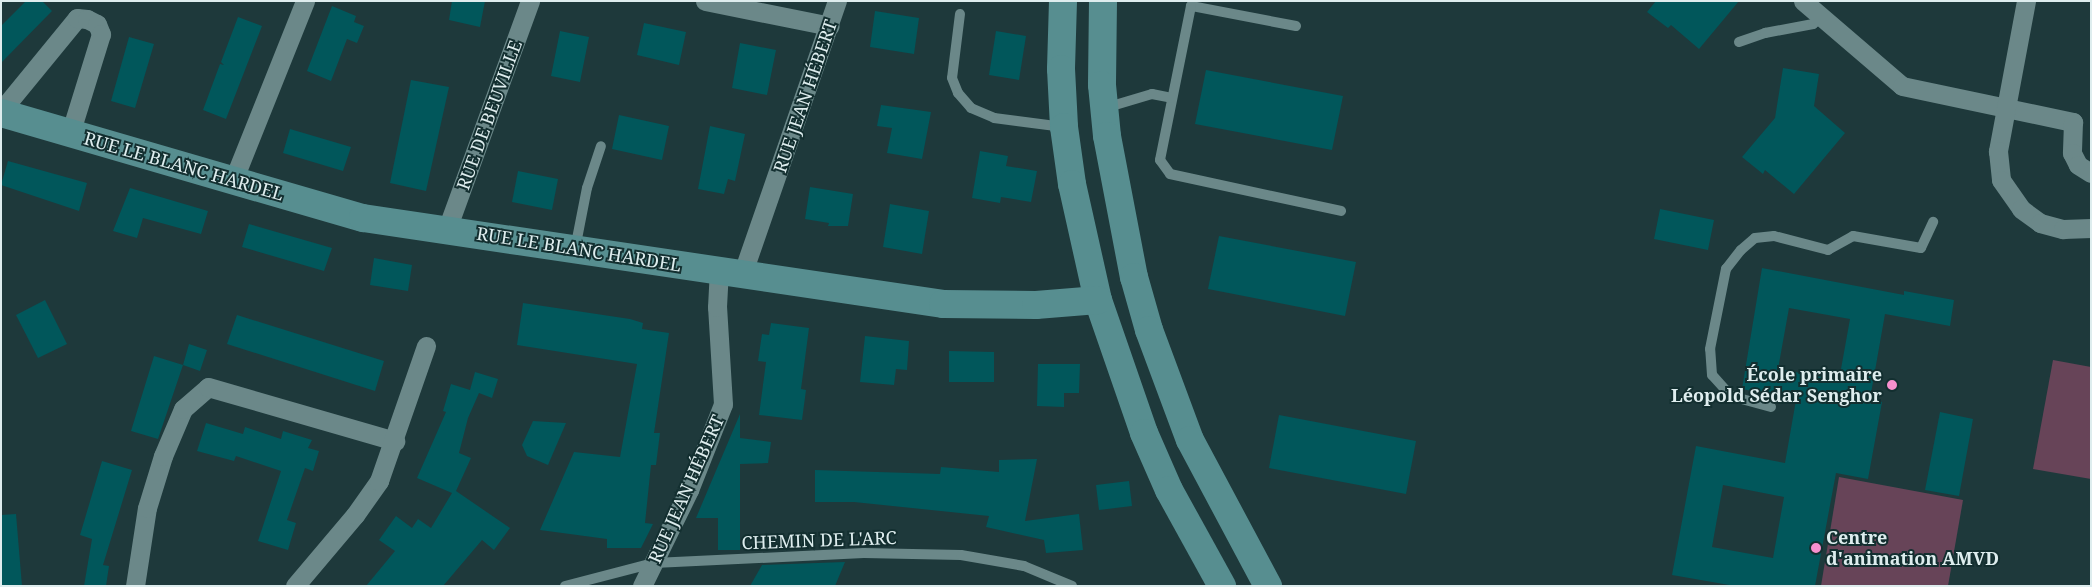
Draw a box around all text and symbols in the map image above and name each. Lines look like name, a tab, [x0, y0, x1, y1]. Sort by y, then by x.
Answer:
street label: RUE JEAN HÉBERT	[769, 17, 841, 175]
street label: RUE DE BEUVILLE	[452, 37, 526, 193]
street label: RUE LE BLANC HARDEL	[82, 127, 286, 205]
street label: RUE LE BLANC HARDEL	[475, 222, 683, 276]
place label: École primaire Léopold Sédar Senghor	[1671, 364, 1882, 406]
marker: École primaire Léopold Sédar Senghor	[1886, 379, 1898, 391]
street label: RUE JEAN HÉBERT	[644, 411, 728, 567]
street label: CHEMIN DE L'ARC	[741, 526, 897, 554]
place label: Centre d'animation AMVD	[1826, 527, 1999, 570]
marker: Centre d'animation AMVD	[1810, 542, 1822, 554]

